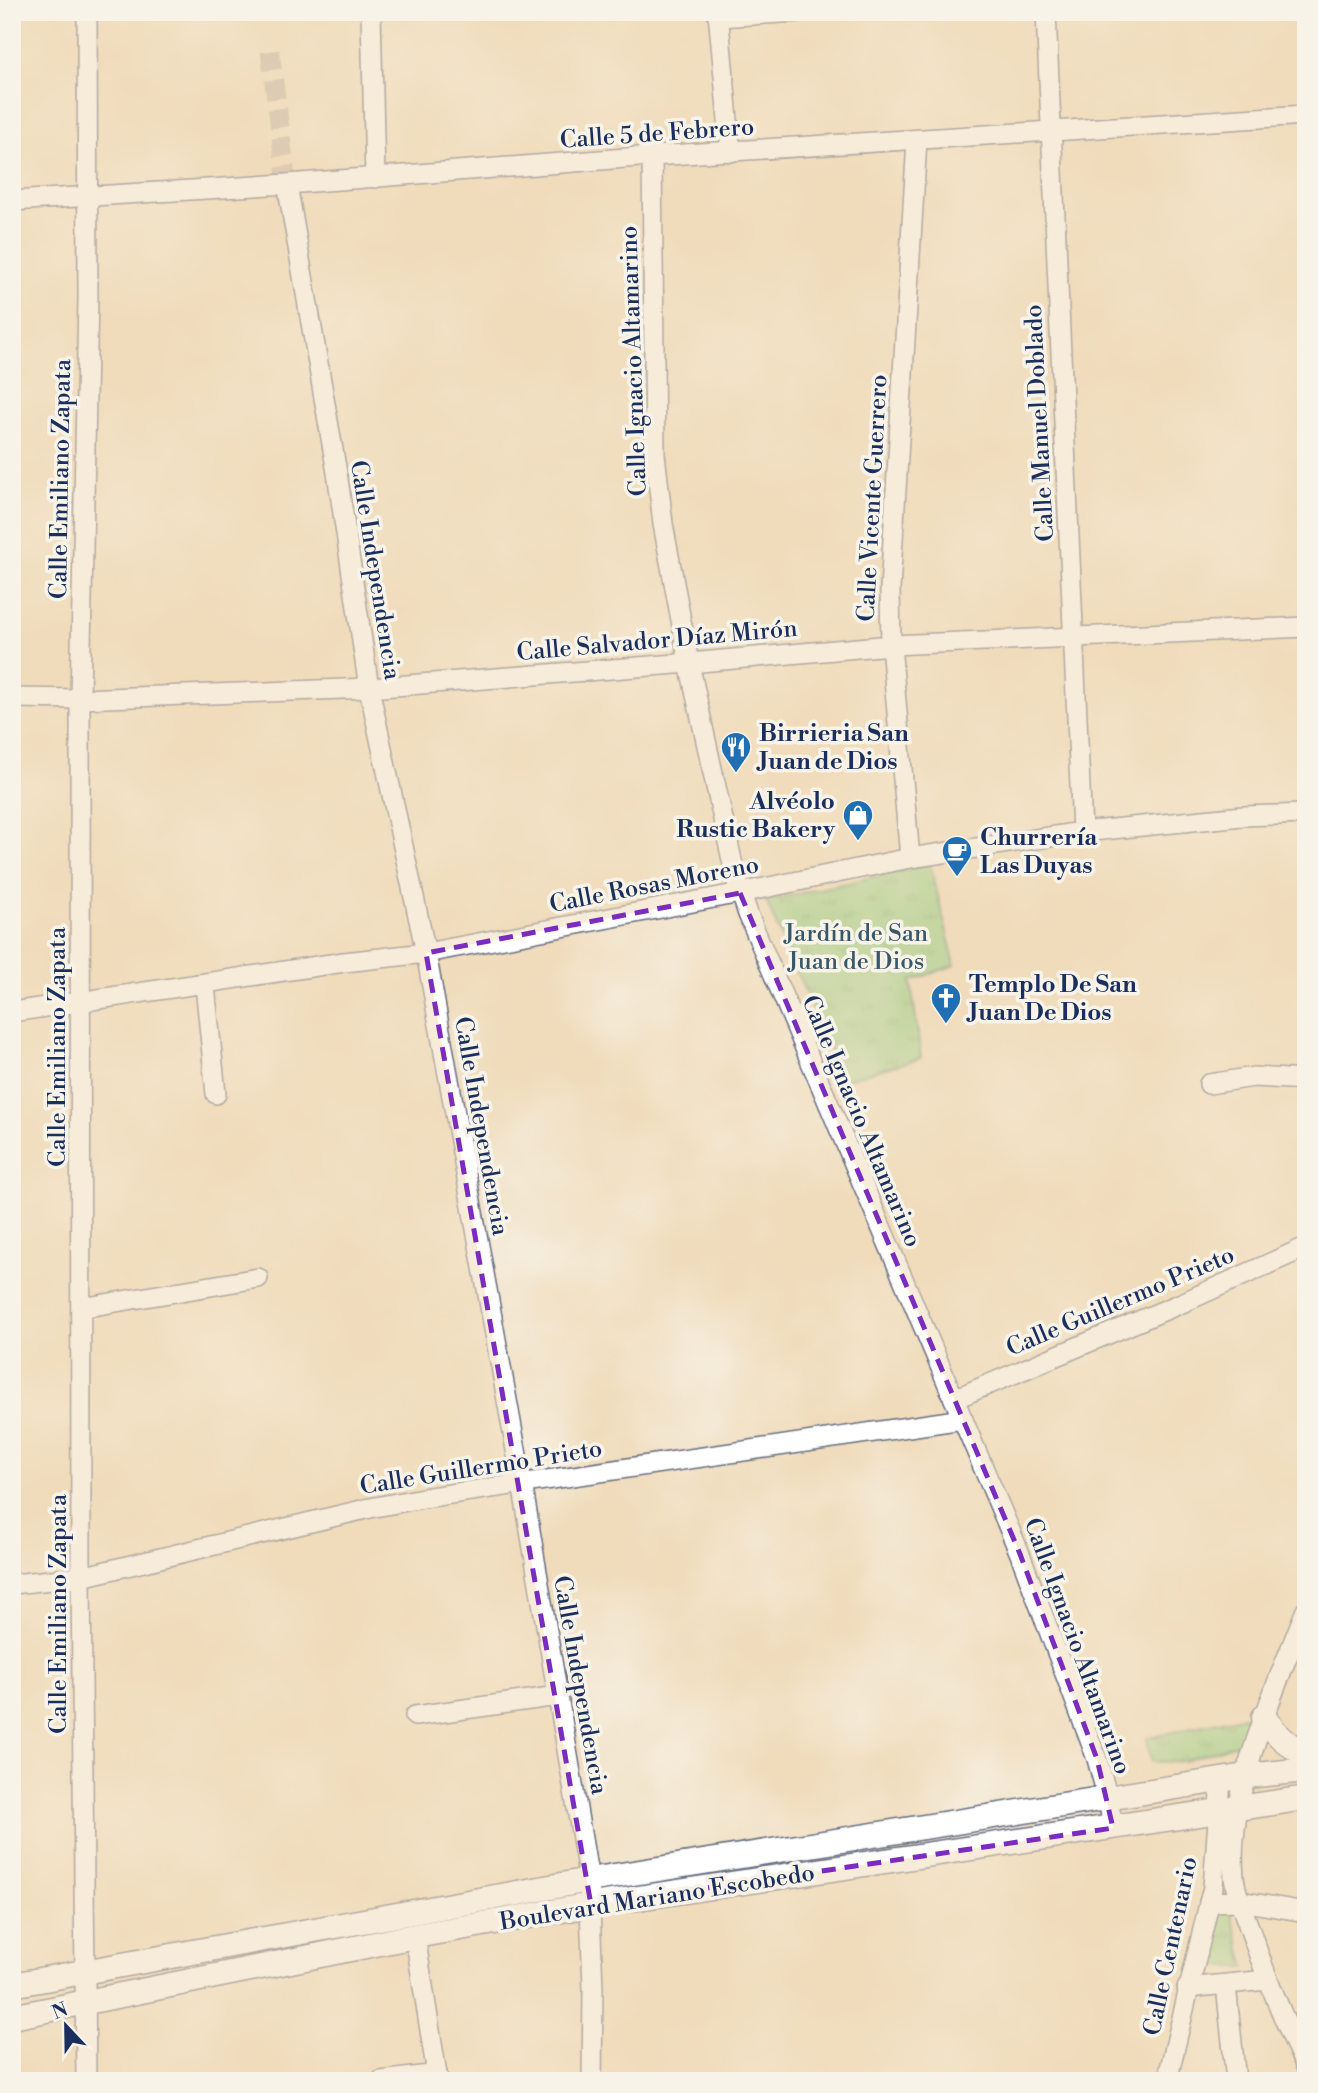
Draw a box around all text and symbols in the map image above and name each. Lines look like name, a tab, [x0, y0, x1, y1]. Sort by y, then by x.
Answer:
street label: Calle 5 de Febrero	[559, 112, 755, 156]
street label: Calle Ignacio Altamarino	[614, 225, 654, 497]
street label: Calle Manuel Doblado	[1019, 304, 1061, 542]
street label: Calle Emiliano Zapata	[44, 358, 78, 599]
street label: Calle Vicente Guerrero	[852, 374, 894, 623]
street label: Calle Independencia	[343, 458, 407, 683]
street label: Calle Salvador Díaz Mirón	[515, 614, 799, 668]
place label: Birrieria San Juan de Dios	[756, 719, 909, 777]
restaurant icon: Birrieria San Juan de Dios	[719, 730, 753, 774]
place label: Alvéolo Rustic Bakery	[676, 787, 836, 845]
shop icon: Alvéolo Rustic Bakery	[841, 798, 875, 842]
place label: Churrería Las Duyas	[980, 823, 1098, 881]
cafe icon: Churrería Las Duyas	[940, 834, 974, 878]
street label: Calle Rosas Moreno	[547, 850, 761, 920]
park label: Jardín de San Juan de Dios	[783, 919, 928, 977]
street label: Calle Emiliano Zapata	[43, 926, 73, 1167]
place label: Templo De San Juan De Dios	[966, 970, 1137, 1028]
church icon: Templo De San Juan De Dios	[929, 981, 963, 1025]
street label: Calle Ignacio Altamarino	[794, 991, 928, 1252]
street label: Calle Independencia	[447, 1014, 515, 1239]
street label: Calle Guillermo Prieto	[1002, 1240, 1239, 1364]
street label: Calle Guillermo Prieto	[358, 1434, 604, 1502]
street label: Calle Emiliano Zapata	[44, 1493, 74, 1734]
street label: Calle Ignacio Altamarino	[1017, 1514, 1137, 1779]
street label: Calle Independencia	[546, 1573, 614, 1798]
street label: Calle Centenario	[1137, 1854, 1205, 2038]
street label: Boulevard Mariano Escobedo	[497, 1858, 817, 1938]
north arrow	[32, 1992, 102, 2062]
text: N	[49, 1997, 71, 2025]

